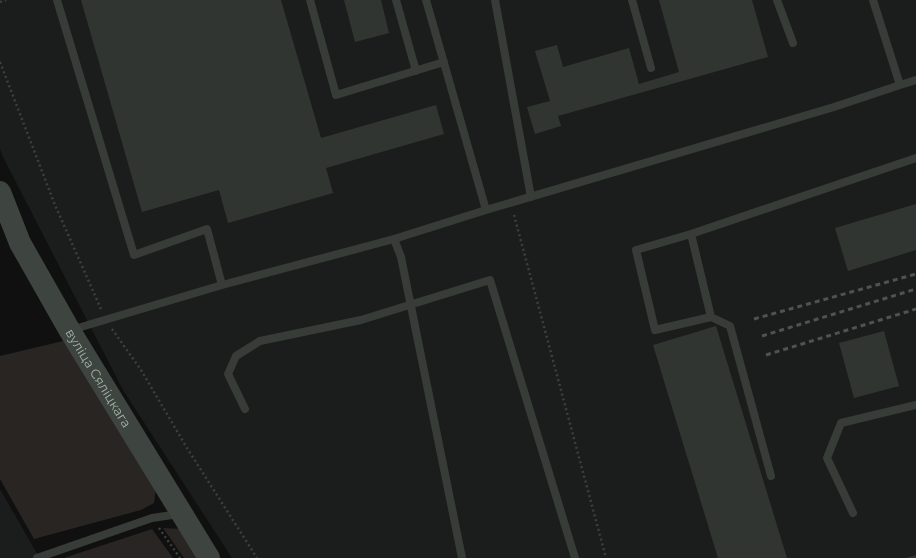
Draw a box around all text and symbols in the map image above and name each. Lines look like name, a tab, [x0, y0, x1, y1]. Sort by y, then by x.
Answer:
street label: вуліца Сяліцкага	[62, 326, 135, 430]

